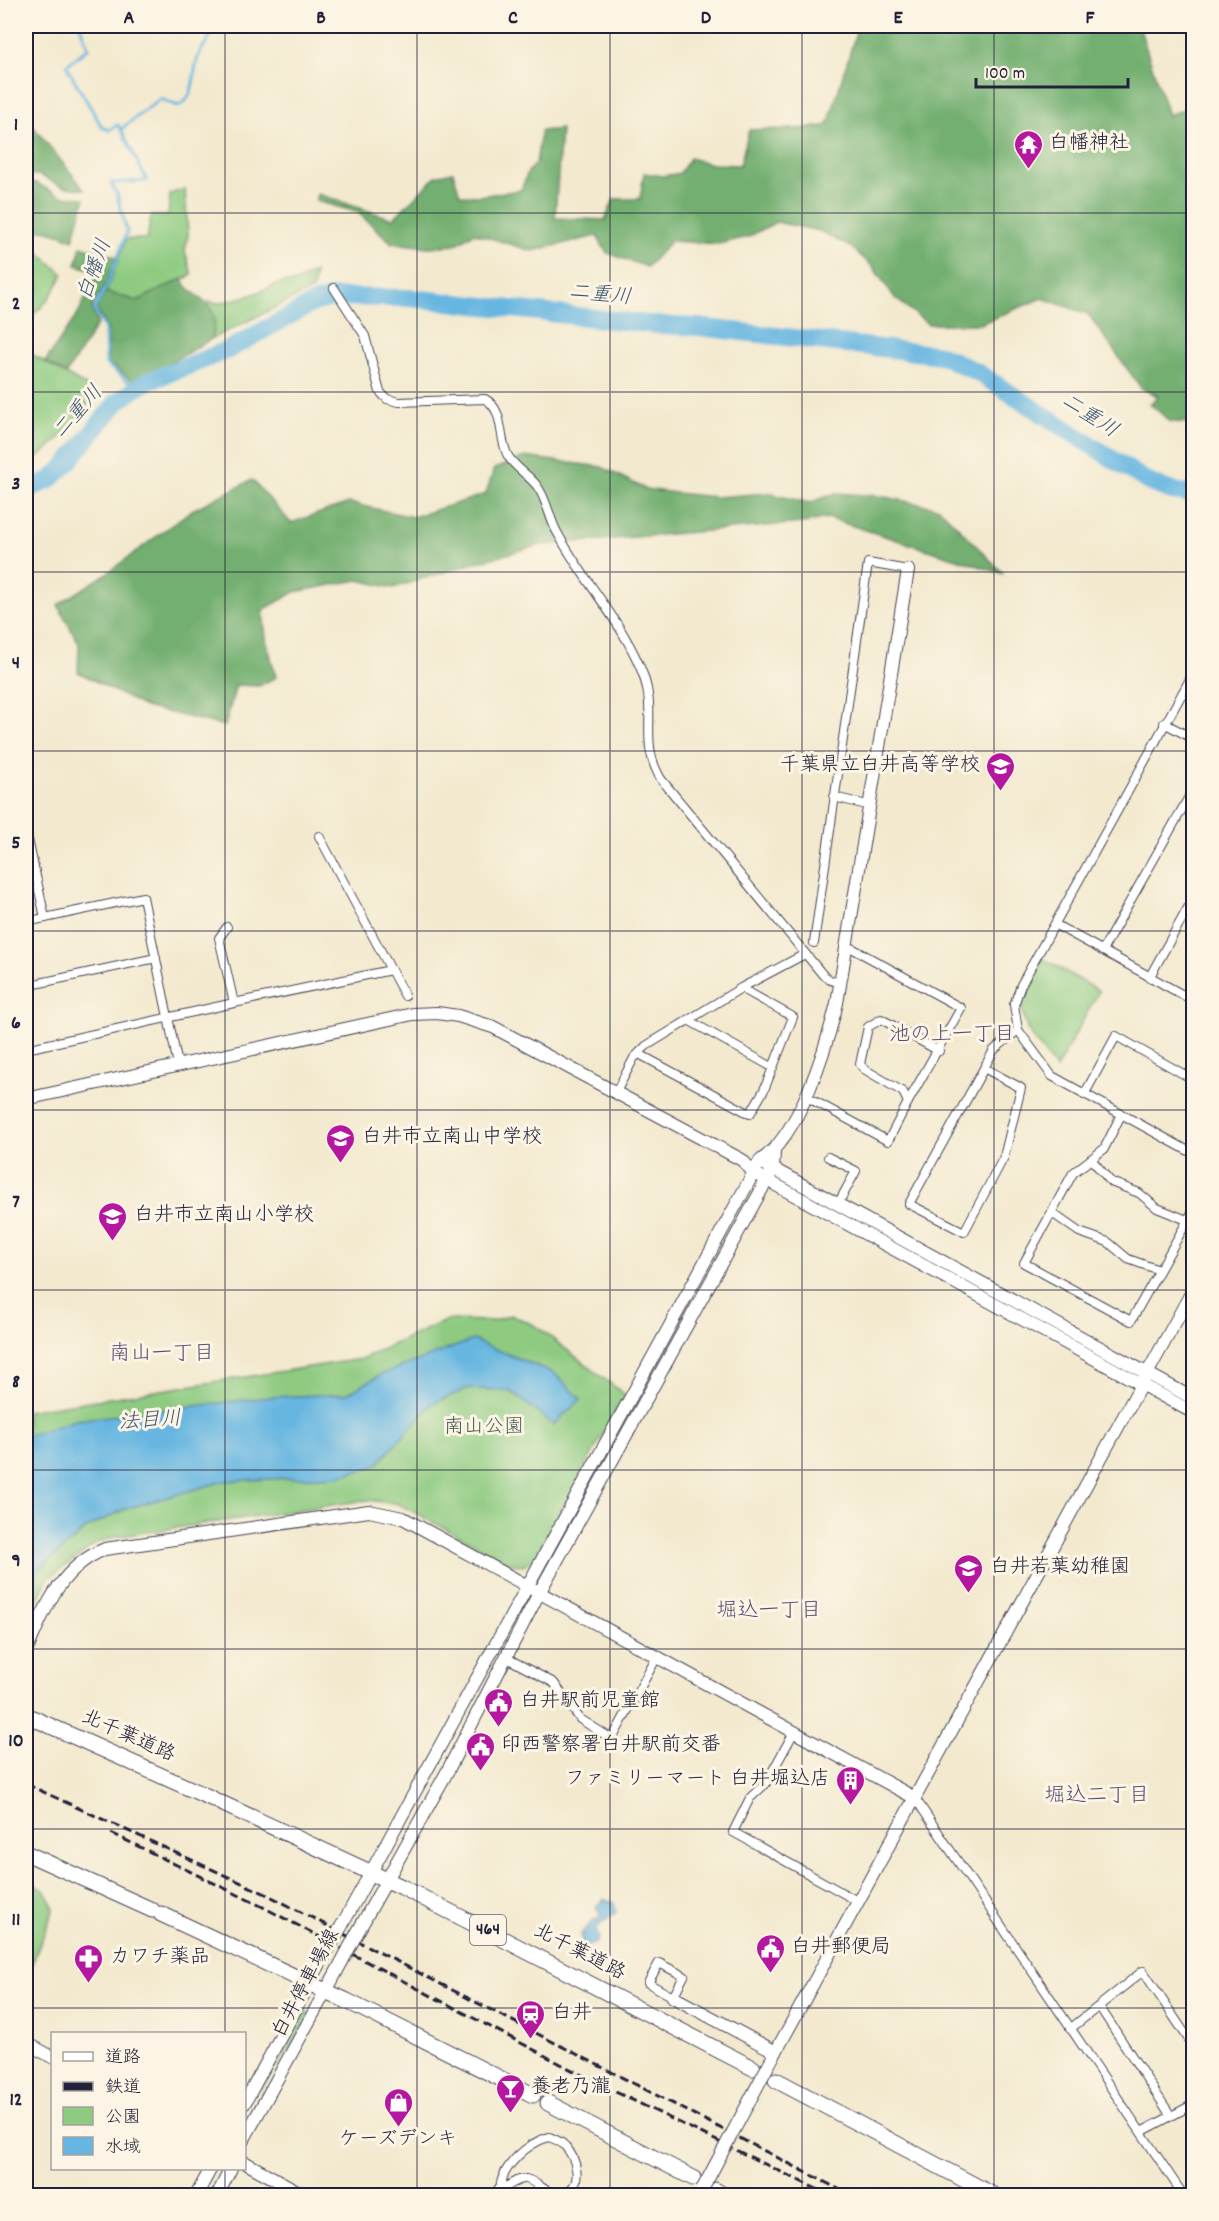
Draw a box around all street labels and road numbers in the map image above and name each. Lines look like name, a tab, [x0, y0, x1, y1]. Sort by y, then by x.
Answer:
street label: 北千葉道路	[77, 1704, 179, 1770]
road number: 464	[470, 1915, 506, 1945]
street label: 北千葉道路	[528, 1918, 630, 1988]
street label: 白井停車場線	[266, 1924, 348, 2044]

